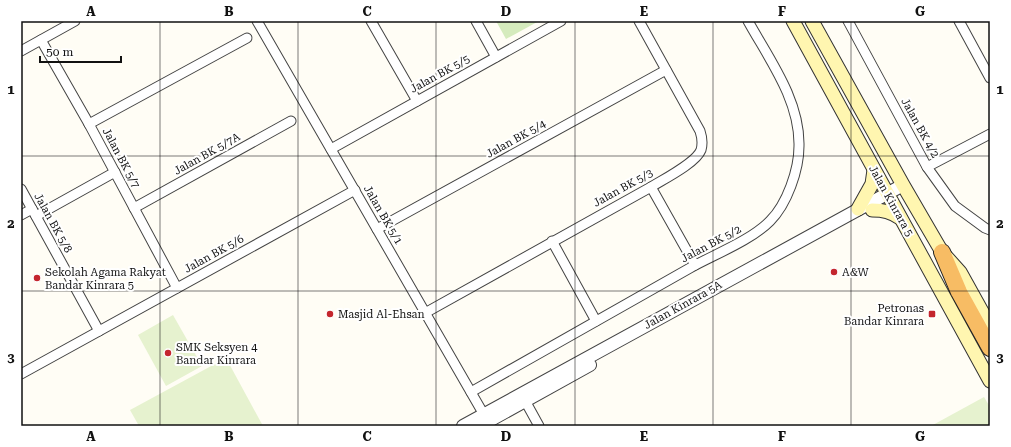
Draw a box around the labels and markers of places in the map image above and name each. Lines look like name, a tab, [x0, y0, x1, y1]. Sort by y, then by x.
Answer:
place label: Sekolah Agama Rakyat Bandar Kinrara 5	[45, 266, 166, 292]
place label: A&W	[842, 266, 870, 279]
marker: A&W	[829, 267, 839, 277]
marker: Sekolah Agama Rakyat Bandar Kinrara 5	[32, 273, 42, 283]
place label: Petronas Bandar Kinrara	[844, 302, 924, 328]
place label: Masjid Al-Ehsan	[338, 308, 425, 321]
marker: Masjid Al-Ehsan	[325, 309, 335, 319]
marker: Petronas Bandar Kinrara	[927, 309, 937, 319]
place label: SMK Seksyen 4 Bandar Kinrara	[176, 341, 258, 367]
marker: SMK Seksyen 4 Bandar Kinrara	[163, 348, 173, 358]

